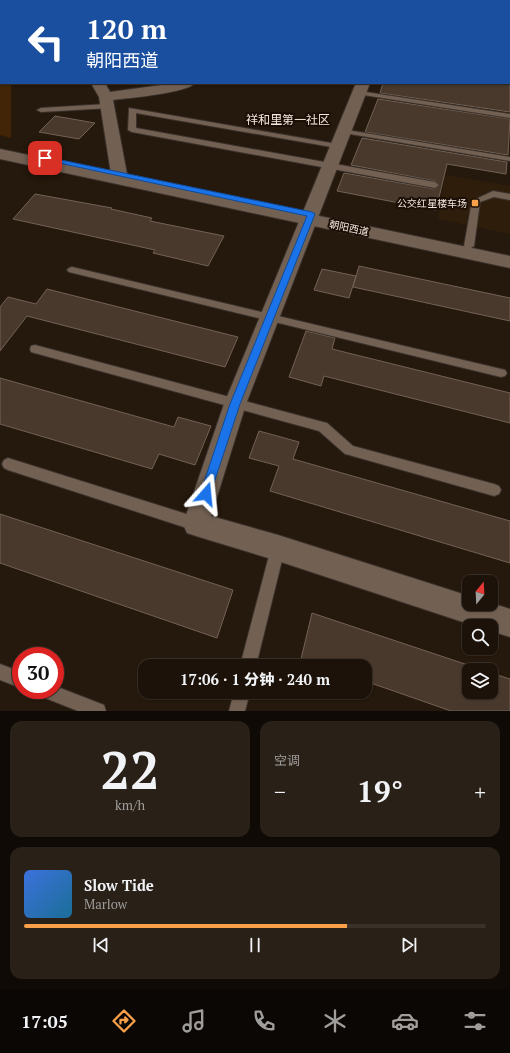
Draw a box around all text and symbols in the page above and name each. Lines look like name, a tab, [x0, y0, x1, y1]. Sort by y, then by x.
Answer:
text: 120 m	[86, 10, 167, 47]
icon: left	[20, 16, 72, 68]
text: 朝阳西道	[86, 48, 158, 72]
district label: 祥和里第一社区	[246, 112, 330, 127]
pin	[28, 141, 62, 175]
icon: arrive	[34, 147, 56, 169]
place label: 公交红星楼车场	[397, 197, 467, 210]
marker: 公交红星楼车场	[470, 198, 480, 208]
street label: 朝阳西道	[328, 217, 370, 239]
position arrow	[185, 473, 227, 515]
north arrow	[462, 575, 498, 611]
map controls	[462, 575, 498, 699]
button: search	[462, 619, 498, 655]
speed limit sign: 30	[12, 647, 64, 699]
button: layers	[462, 663, 498, 699]
text: 17:06 · 1 分钟 · 240 m	[180, 669, 330, 689]
text: 22	[101, 735, 159, 804]
text: 空调	[274, 751, 300, 769]
text: 19°	[357, 771, 403, 811]
text: −	[274, 777, 286, 806]
text: +	[474, 777, 486, 806]
text: km/h	[115, 796, 145, 814]
text: Slow Tide	[84, 875, 154, 895]
text: Marlow	[84, 895, 127, 913]
icon: previous	[90, 934, 112, 956]
icon: pause	[244, 934, 266, 956]
icon: next	[398, 934, 420, 956]
icon: directions	[110, 1007, 138, 1035]
icon: music	[180, 1007, 208, 1035]
icon: phone	[250, 1007, 278, 1035]
icon: climate	[321, 1007, 349, 1035]
icon: car	[391, 1007, 419, 1035]
icon: filters	[461, 1007, 489, 1035]
text: 17:05	[21, 1009, 68, 1033]

